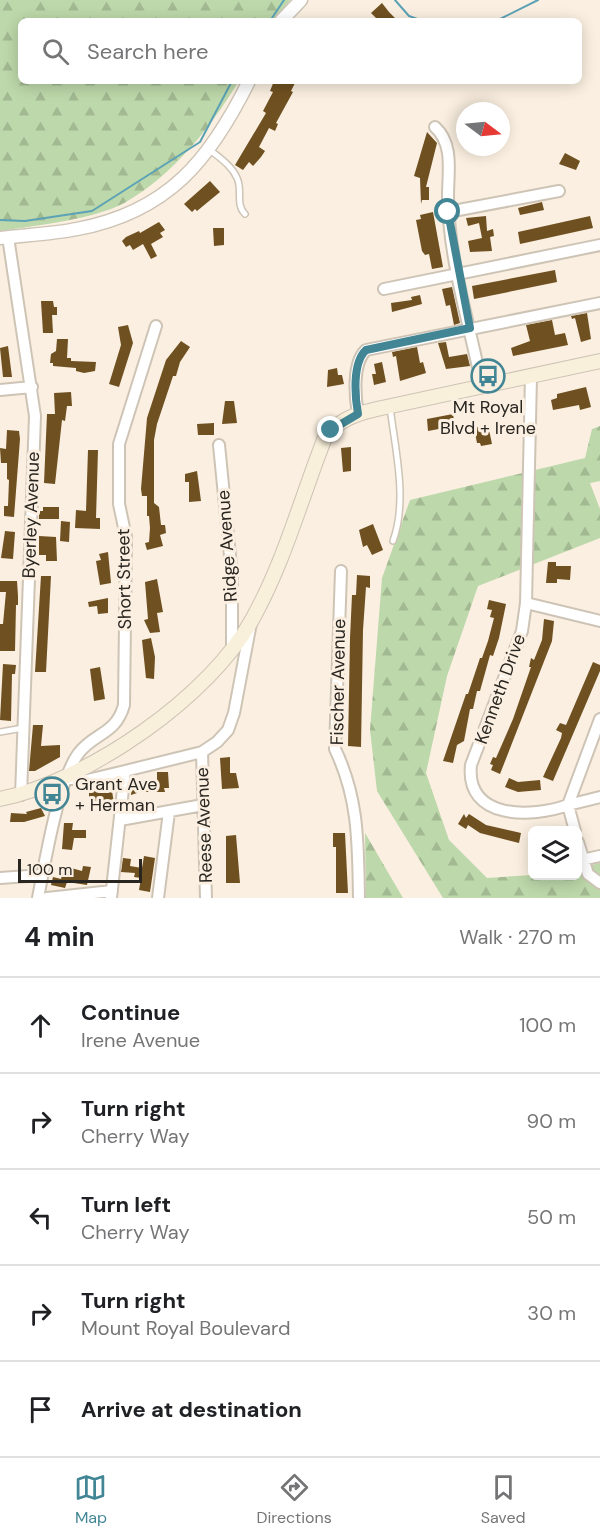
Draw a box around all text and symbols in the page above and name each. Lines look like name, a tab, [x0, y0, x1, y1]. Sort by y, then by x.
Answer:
search box	[18, 18, 582, 84]
icon: search	[39, 35, 72, 68]
text: Search here	[87, 37, 208, 66]
north arrow	[456, 102, 510, 156]
route start	[434, 198, 460, 224]
bus stop icon: Mt Royal Blvd + Irene	[470, 358, 506, 394]
place label: Mt Royal Blvd + Irene	[440, 395, 536, 440]
route end	[317, 416, 343, 442]
street label: Byerley Avenue	[17, 451, 45, 579]
street label: Ridge Avenue	[211, 489, 243, 603]
street label: Short Street	[111, 528, 137, 630]
street label: Fischer Avenue	[325, 619, 351, 745]
street label: Kenneth Drive	[469, 631, 531, 747]
street label: Reese Avenue	[190, 767, 218, 883]
place label: Grant Ave + Herman	[75, 772, 158, 817]
bus stop icon: Grant Ave + Herman	[34, 776, 70, 812]
map controls	[528, 826, 582, 880]
button: layers	[528, 826, 582, 880]
scale bar	[18, 856, 142, 884]
text: 100 m	[27, 859, 72, 880]
text: 4 min	[24, 920, 95, 954]
text: Walk · 270 m	[459, 924, 576, 950]
text: Continue	[81, 998, 180, 1027]
icon: ahead	[24, 1009, 57, 1042]
text: 100 m	[519, 1012, 576, 1038]
text: Irene Avenue	[81, 1027, 200, 1053]
text: Turn right	[81, 1094, 186, 1123]
icon: right	[24, 1105, 57, 1138]
text: 90 m	[527, 1108, 576, 1134]
text: Cherry Way	[81, 1123, 190, 1149]
text: Turn left	[81, 1190, 171, 1219]
icon: left	[24, 1201, 57, 1234]
text: 50 m	[527, 1204, 576, 1230]
text: Cherry Way	[81, 1219, 190, 1245]
text: Turn right	[81, 1286, 186, 1315]
icon: right	[24, 1297, 57, 1330]
text: 30 m	[527, 1300, 576, 1326]
text: Mount Royal Boulevard	[81, 1315, 291, 1341]
icon: arrive	[24, 1393, 57, 1426]
text: Arrive at destination	[81, 1395, 302, 1424]
tab: Map	[74, 1471, 107, 1528]
tab: Directions	[256, 1471, 332, 1528]
tab: Saved	[481, 1471, 526, 1528]

